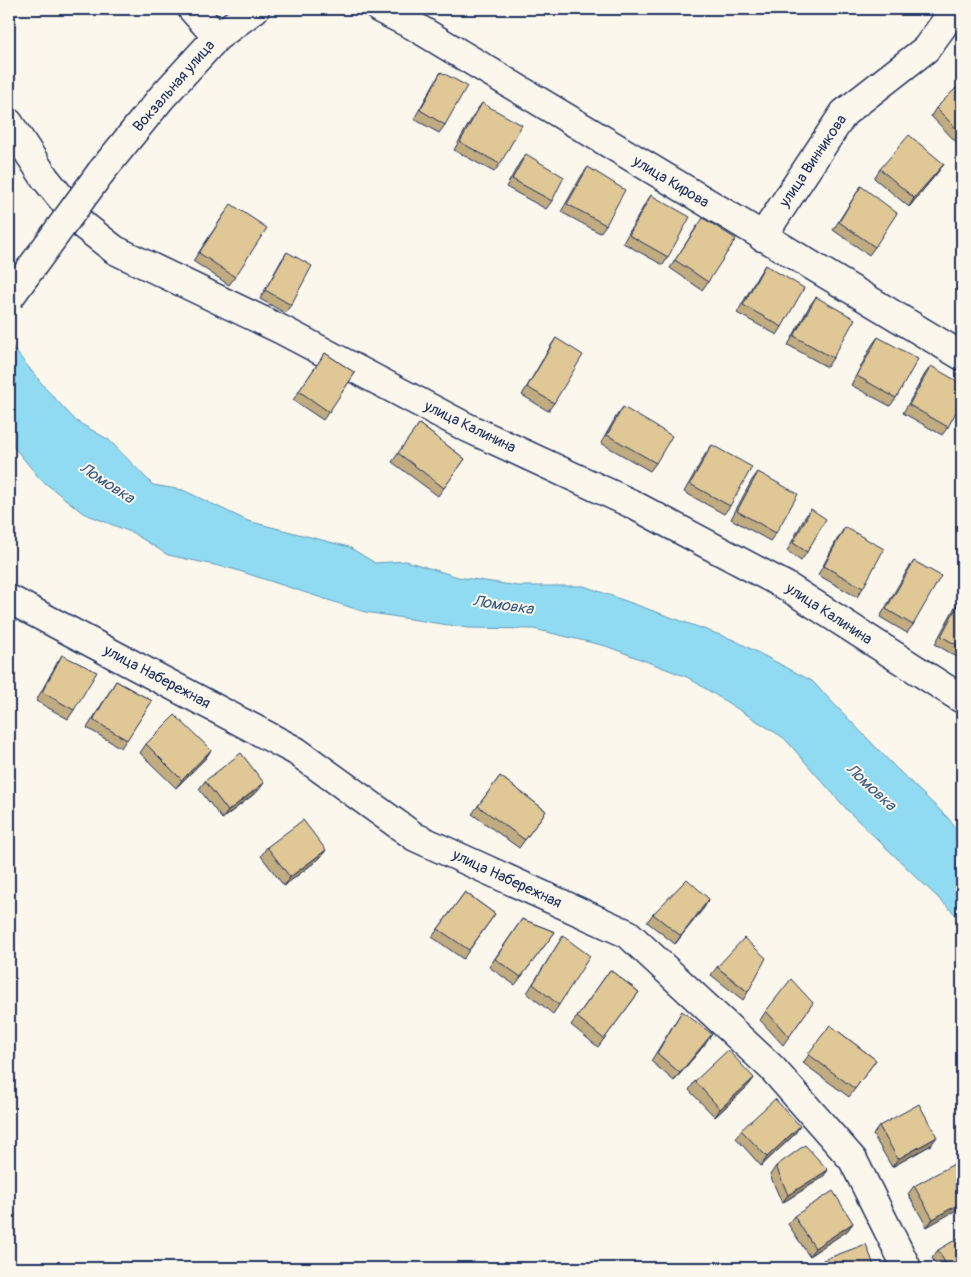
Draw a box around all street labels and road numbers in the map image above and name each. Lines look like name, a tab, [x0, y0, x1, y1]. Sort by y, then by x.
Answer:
street label: Вокзальная улица	[129, 36, 219, 136]
street label: улица Винникова	[774, 111, 851, 212]
street label: улица Кирова	[629, 151, 713, 212]
street label: улица Калинина	[420, 396, 519, 457]
street label: улица Калинина	[781, 578, 876, 649]
street label: улица Набережная	[99, 640, 214, 713]
street label: улица Набережная	[449, 845, 565, 913]

